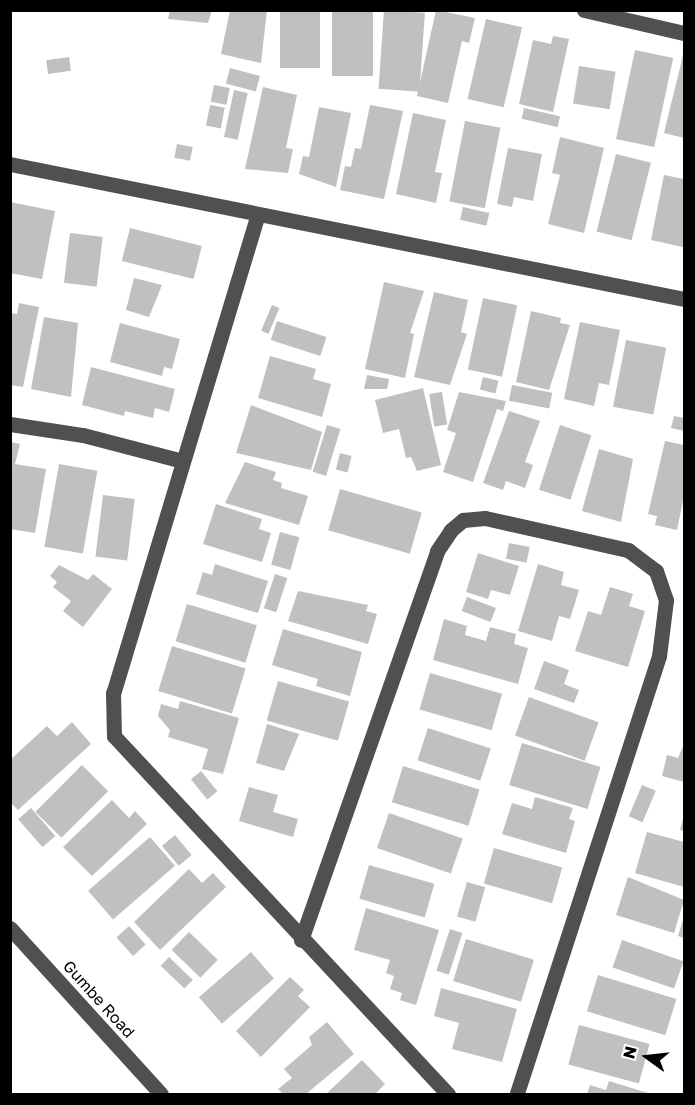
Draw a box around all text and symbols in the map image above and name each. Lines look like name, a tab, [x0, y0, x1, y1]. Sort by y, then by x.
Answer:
street label: Gumbe Road	[59, 956, 139, 1042]
north arrow	[617, 1027, 677, 1087]
text: N	[618, 1044, 641, 1061]

